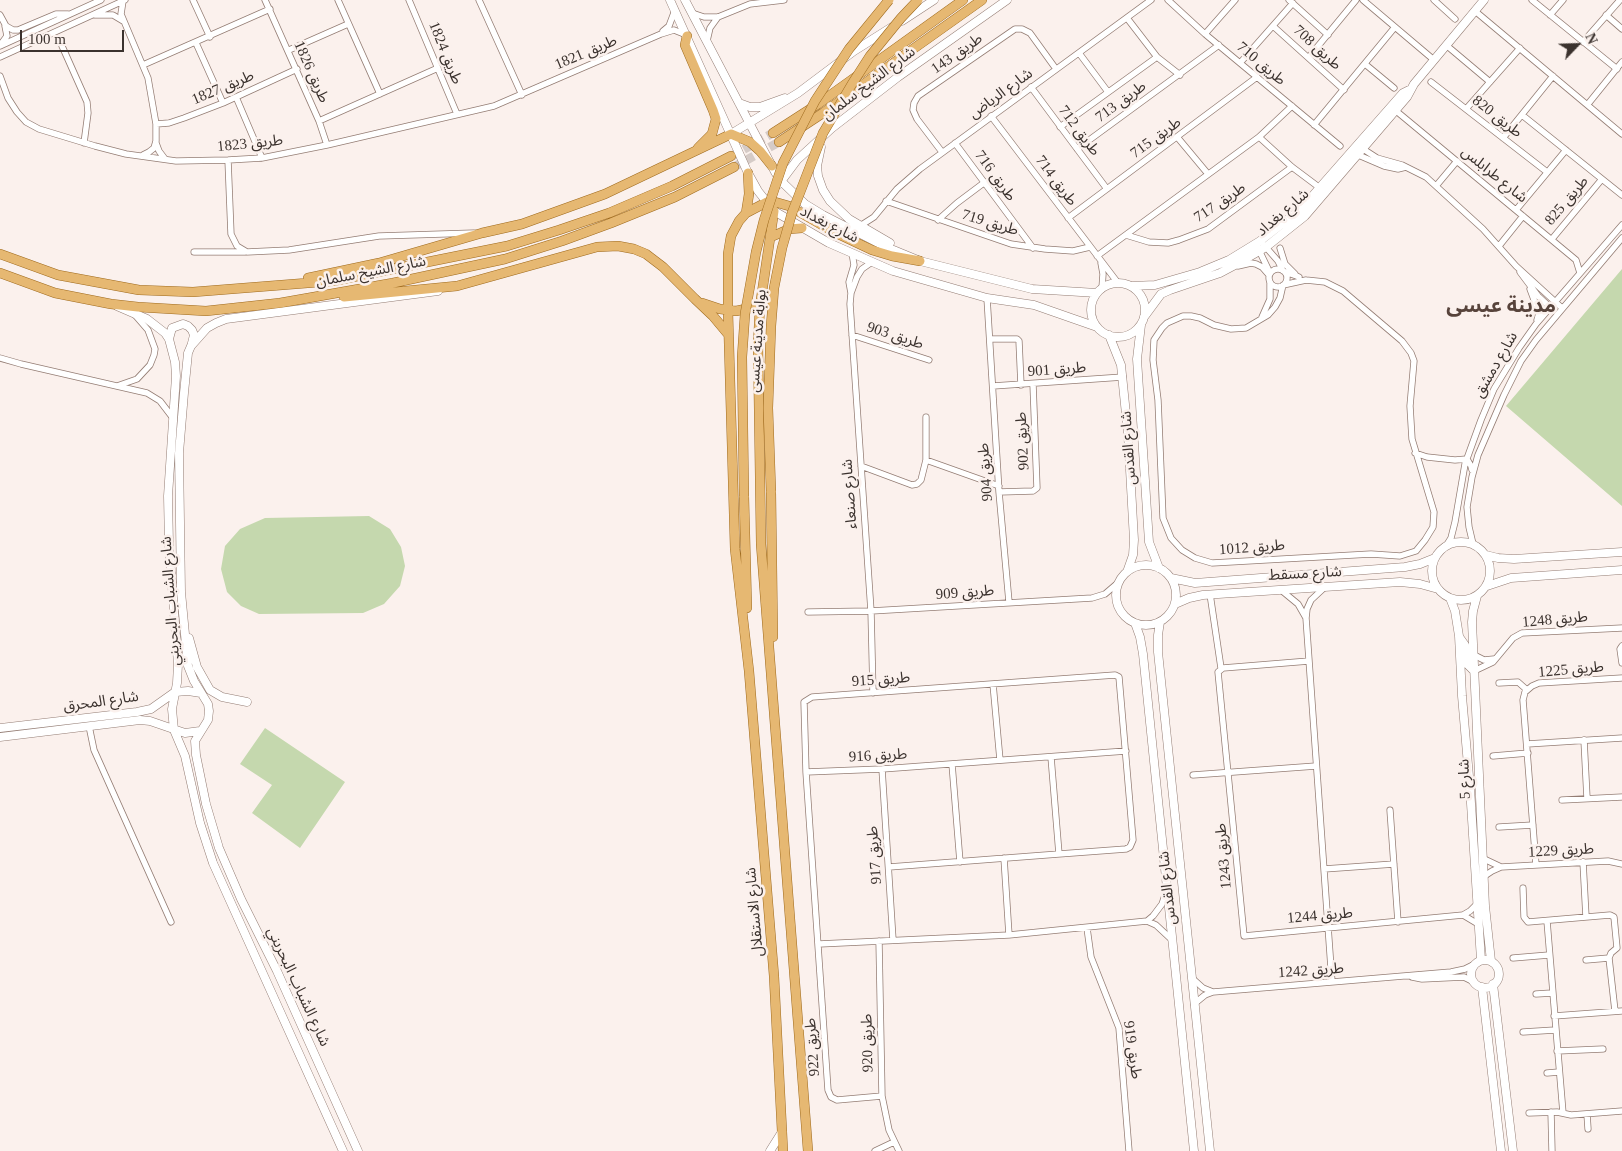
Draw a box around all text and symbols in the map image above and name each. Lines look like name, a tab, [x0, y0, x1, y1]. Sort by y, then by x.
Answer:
street label: طريق 1824	[424, 19, 466, 87]
scale bar	[22, 20, 126, 52]
north arrow	[1552, 20, 1602, 70]
street label: طريق 708	[1289, 22, 1345, 74]
street label: طريق 143	[928, 30, 986, 78]
text: 100 m	[28, 31, 66, 47]
text: N	[1582, 31, 1600, 46]
street label: طريق 1821	[552, 32, 620, 74]
street label: طريق 1826	[289, 38, 333, 106]
street label: طريق 710	[1233, 38, 1289, 90]
street label: شارع الشيخ سلمان	[819, 43, 919, 125]
street label: شارع الرياض	[966, 65, 1036, 123]
street label: طريق 1827	[189, 67, 257, 109]
street label: طريق 713	[1092, 78, 1150, 126]
street label: طريق 820	[1468, 92, 1526, 142]
street label: طريق 712	[1054, 102, 1104, 160]
street label: طريق 715	[1127, 114, 1185, 162]
street label: طريق 1823	[216, 132, 284, 156]
street label: شارع طرابلس	[1457, 143, 1531, 207]
street label: طريق 716	[971, 147, 1019, 205]
street label: طريق 714	[1031, 152, 1081, 210]
street label: طريق 825	[1541, 173, 1593, 229]
street label: طريق 717	[1191, 179, 1249, 227]
street label: شارع بغداد	[1253, 185, 1313, 241]
street label: شارع بغداد	[797, 203, 861, 247]
street label: طريق 719	[959, 206, 1021, 240]
street label: شارع الشيخ سلمان	[314, 252, 428, 292]
street label: بوابة مدينة عيسى	[745, 289, 771, 393]
district label: مدينة عيسى	[1446, 295, 1556, 319]
street label: طريق 903	[864, 318, 926, 354]
street label: شارع دمشق	[1470, 329, 1522, 401]
street label: طريق 901	[1027, 359, 1087, 381]
street label: شارع القدس	[1117, 410, 1141, 486]
street label: طريق 902	[1012, 411, 1034, 471]
street label: طريق 904	[975, 442, 997, 502]
street label: شارع صنعاء	[839, 458, 861, 530]
street label: شارع الشباب البحريني	[157, 536, 185, 666]
street label: طريق 1012	[1218, 537, 1286, 559]
street label: شارع مسقط	[1268, 563, 1342, 585]
street label: طريق 909	[935, 582, 995, 604]
street label: طريق 1248	[1521, 608, 1589, 632]
street label: طريق 1225	[1537, 658, 1605, 682]
street label: طريق 915	[851, 669, 911, 691]
street label: شارع المحرق	[62, 688, 140, 716]
street label: طريق 916	[848, 745, 908, 767]
street label: شارع 5	[1455, 758, 1475, 800]
street label: طريق 1243	[1212, 822, 1236, 890]
street label: طريق 917	[864, 825, 886, 885]
street label: طريق 1229	[1528, 840, 1594, 862]
street label: شارع القدس	[1155, 850, 1181, 926]
street label: شارع الاستقلال	[742, 867, 768, 957]
street label: طريق 1244	[1286, 904, 1354, 928]
street label: شارع الشباب البحريني	[262, 924, 334, 1050]
street label: طريق 1242	[1277, 960, 1345, 982]
street label: طريق 920	[858, 1014, 878, 1072]
street label: طريق 922	[802, 1017, 824, 1077]
street label: طريق 919	[1119, 1020, 1145, 1080]

